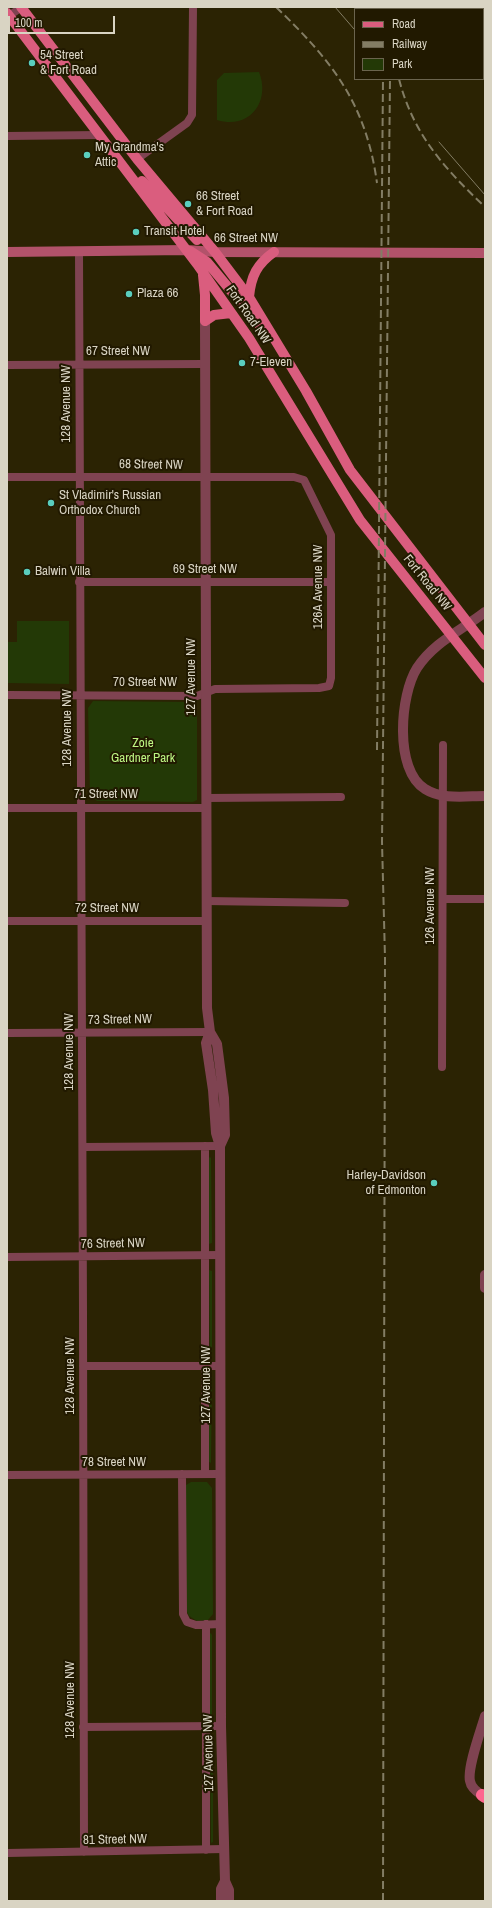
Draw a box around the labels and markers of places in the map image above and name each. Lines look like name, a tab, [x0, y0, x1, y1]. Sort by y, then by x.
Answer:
place label: 54 Street & Fort Road	[40, 48, 97, 79]
marker: 54 Street & Fort Road	[27, 58, 37, 68]
place label: My Grandma's Attic	[95, 140, 164, 171]
marker: My Grandma's Attic	[82, 150, 92, 160]
place label: 66 Street & Fort Road	[196, 189, 253, 220]
marker: 66 Street & Fort Road	[183, 199, 193, 209]
place label: Transit Hotel	[144, 224, 205, 240]
marker: Transit Hotel	[131, 227, 141, 237]
place label: Plaza 66	[137, 286, 178, 302]
marker: Plaza 66	[124, 289, 134, 299]
place label: 7-Eleven	[250, 355, 292, 371]
marker: 7-Eleven	[237, 358, 247, 368]
place label: St Vladimir's Russian Orthodox Church	[59, 488, 161, 519]
marker: St Vladimir's Russian Orthodox Church	[46, 498, 56, 508]
place label: Balwin Villa	[35, 564, 91, 580]
marker: Balwin Villa	[22, 567, 32, 577]
place label: Harley-Davidson of Edmonton	[347, 1168, 426, 1199]
marker: Harley-Davidson of Edmonton	[429, 1178, 439, 1188]

